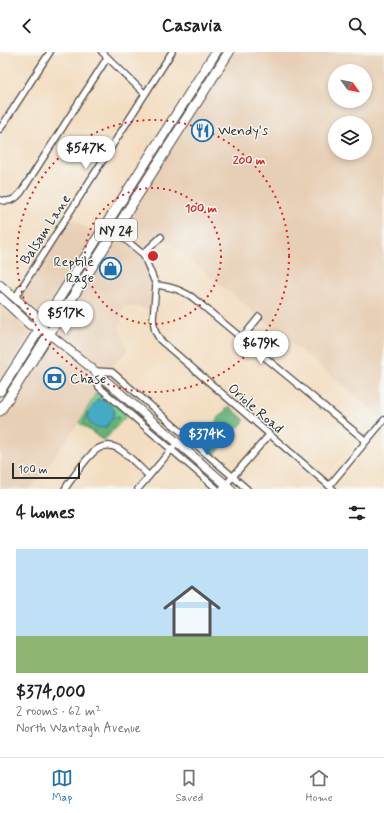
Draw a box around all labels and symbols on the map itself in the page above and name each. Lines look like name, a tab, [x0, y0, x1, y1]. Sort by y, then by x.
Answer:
north arrow	[328, 64, 372, 108]
restaurant icon: Wendy's	[189, 117, 215, 143]
place label: Wendy's	[218, 122, 268, 140]
pin: $547K	[58, 136, 114, 170]
text: 200 m	[233, 153, 266, 169]
street label: Balsam Lane	[16, 191, 75, 268]
text: 100 m	[185, 201, 218, 217]
road number: NY 24	[95, 219, 137, 241]
centre of rings	[146, 249, 160, 263]
place label: Reptile Rage	[53, 253, 94, 289]
shop icon: Reptile Rage	[97, 256, 123, 282]
pin: $517K	[38, 301, 94, 335]
pin: $679K	[233, 331, 289, 365]
bank icon: Chase	[42, 365, 68, 391]
place label: Chase	[70, 370, 106, 388]
street label: Oriole Road	[224, 380, 287, 438]
pin: $374K	[179, 422, 235, 456]
scale bar	[12, 461, 80, 480]

